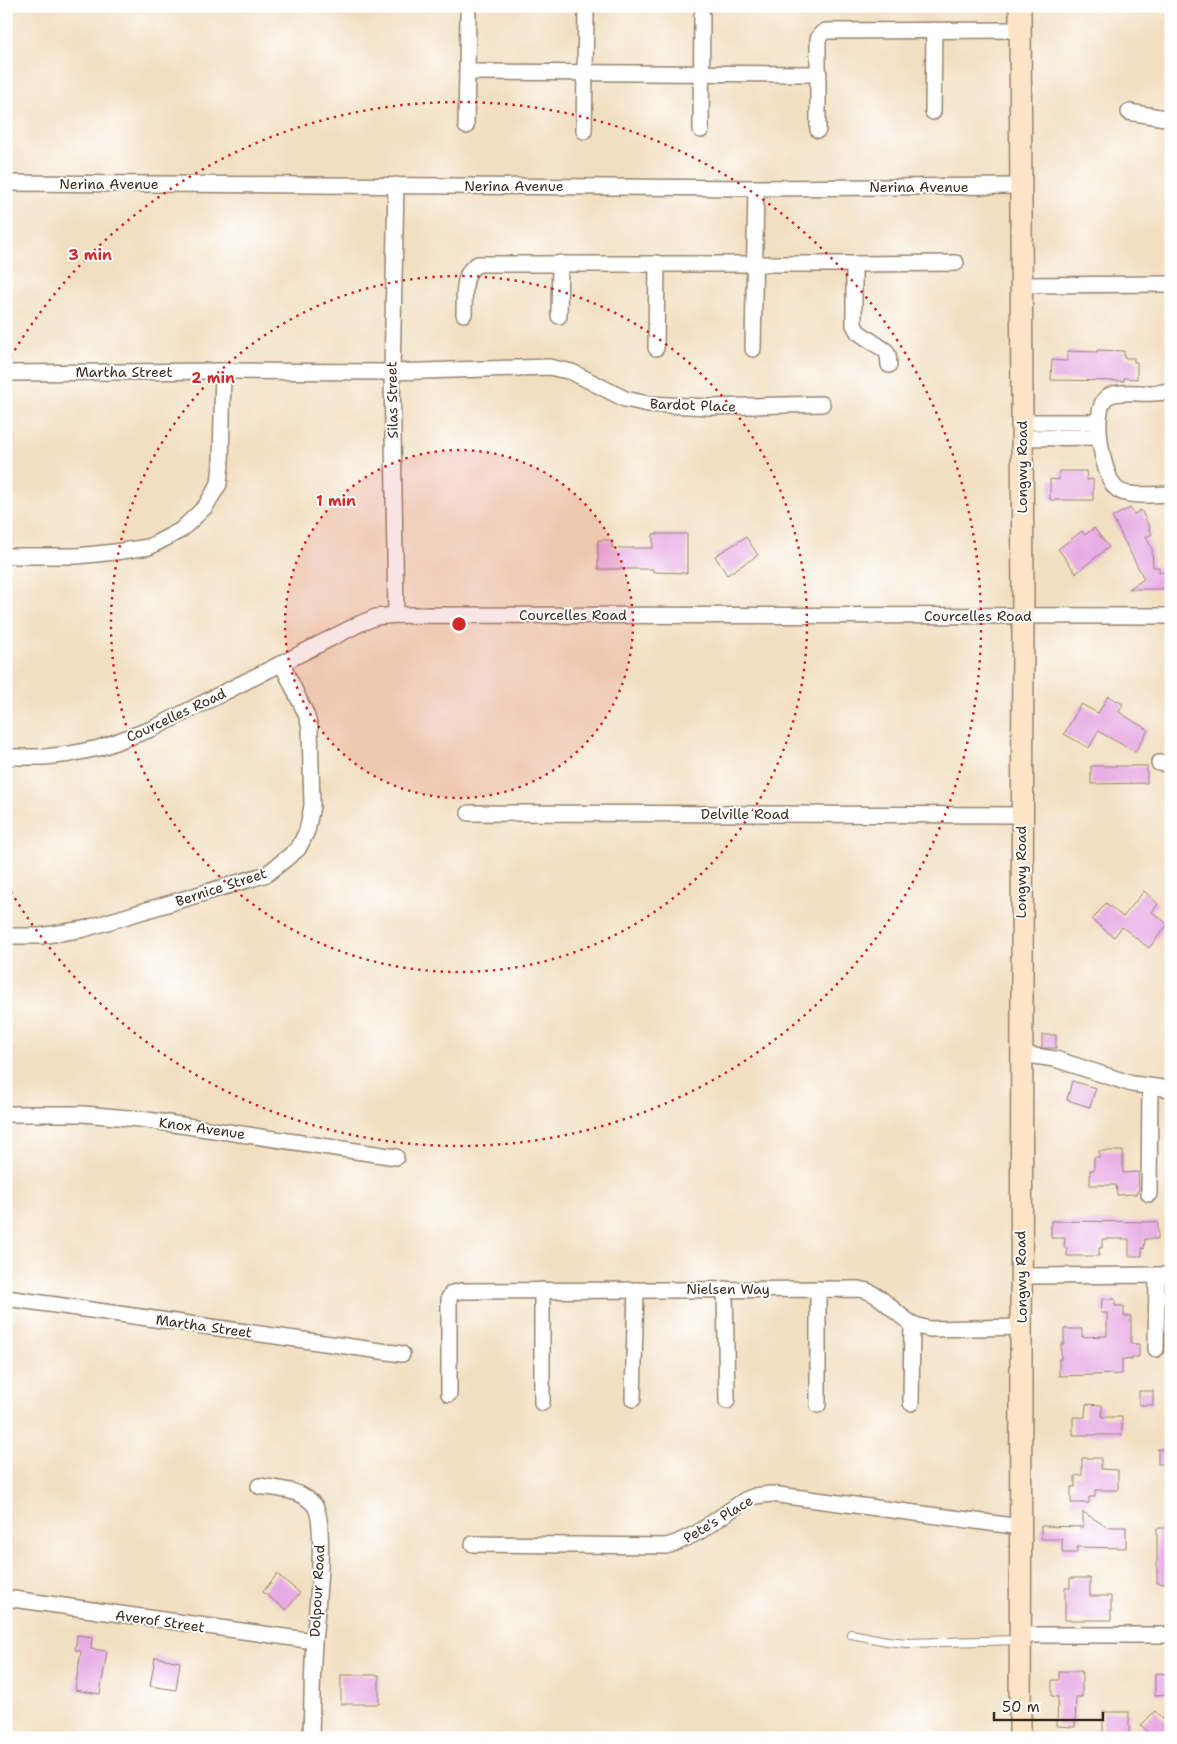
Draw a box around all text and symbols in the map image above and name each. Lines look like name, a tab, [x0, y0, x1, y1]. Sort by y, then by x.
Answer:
street label: Nerina Avenue	[59, 175, 159, 193]
street label: Nerina Avenue	[464, 177, 564, 195]
street label: Nerina Avenue	[869, 178, 969, 196]
text: 3 min	[68, 245, 112, 265]
street label: Silas Street	[382, 361, 402, 439]
street label: Martha Street	[75, 363, 173, 381]
text: 2 min	[191, 368, 235, 388]
street label: Bardot Place	[650, 394, 737, 416]
street label: Longwy Road	[1013, 420, 1031, 513]
text: 1 min	[316, 491, 356, 511]
street label: Courcelles Road	[519, 606, 627, 624]
street label: Courcelles Road	[924, 607, 1032, 625]
centre of rings	[450, 615, 468, 633]
street label: Courcelles Road	[123, 684, 229, 746]
street label: Delville Road	[701, 805, 789, 823]
street label: Longwy Road	[1012, 825, 1030, 918]
street label: Bernice Street	[173, 864, 269, 910]
street label: Knox Avenue	[158, 1113, 246, 1143]
street label: Longwy Road	[1011, 1230, 1031, 1324]
street label: Nielsen Way	[686, 1280, 770, 1298]
street label: Martha Street	[155, 1310, 253, 1342]
street label: Pete's Place	[680, 1491, 756, 1547]
street label: Dolpour Road	[306, 1544, 328, 1638]
street label: Averof Street	[114, 1606, 206, 1636]
scale bar	[994, 1689, 1103, 1721]
text: 50 m	[1002, 1697, 1040, 1717]

